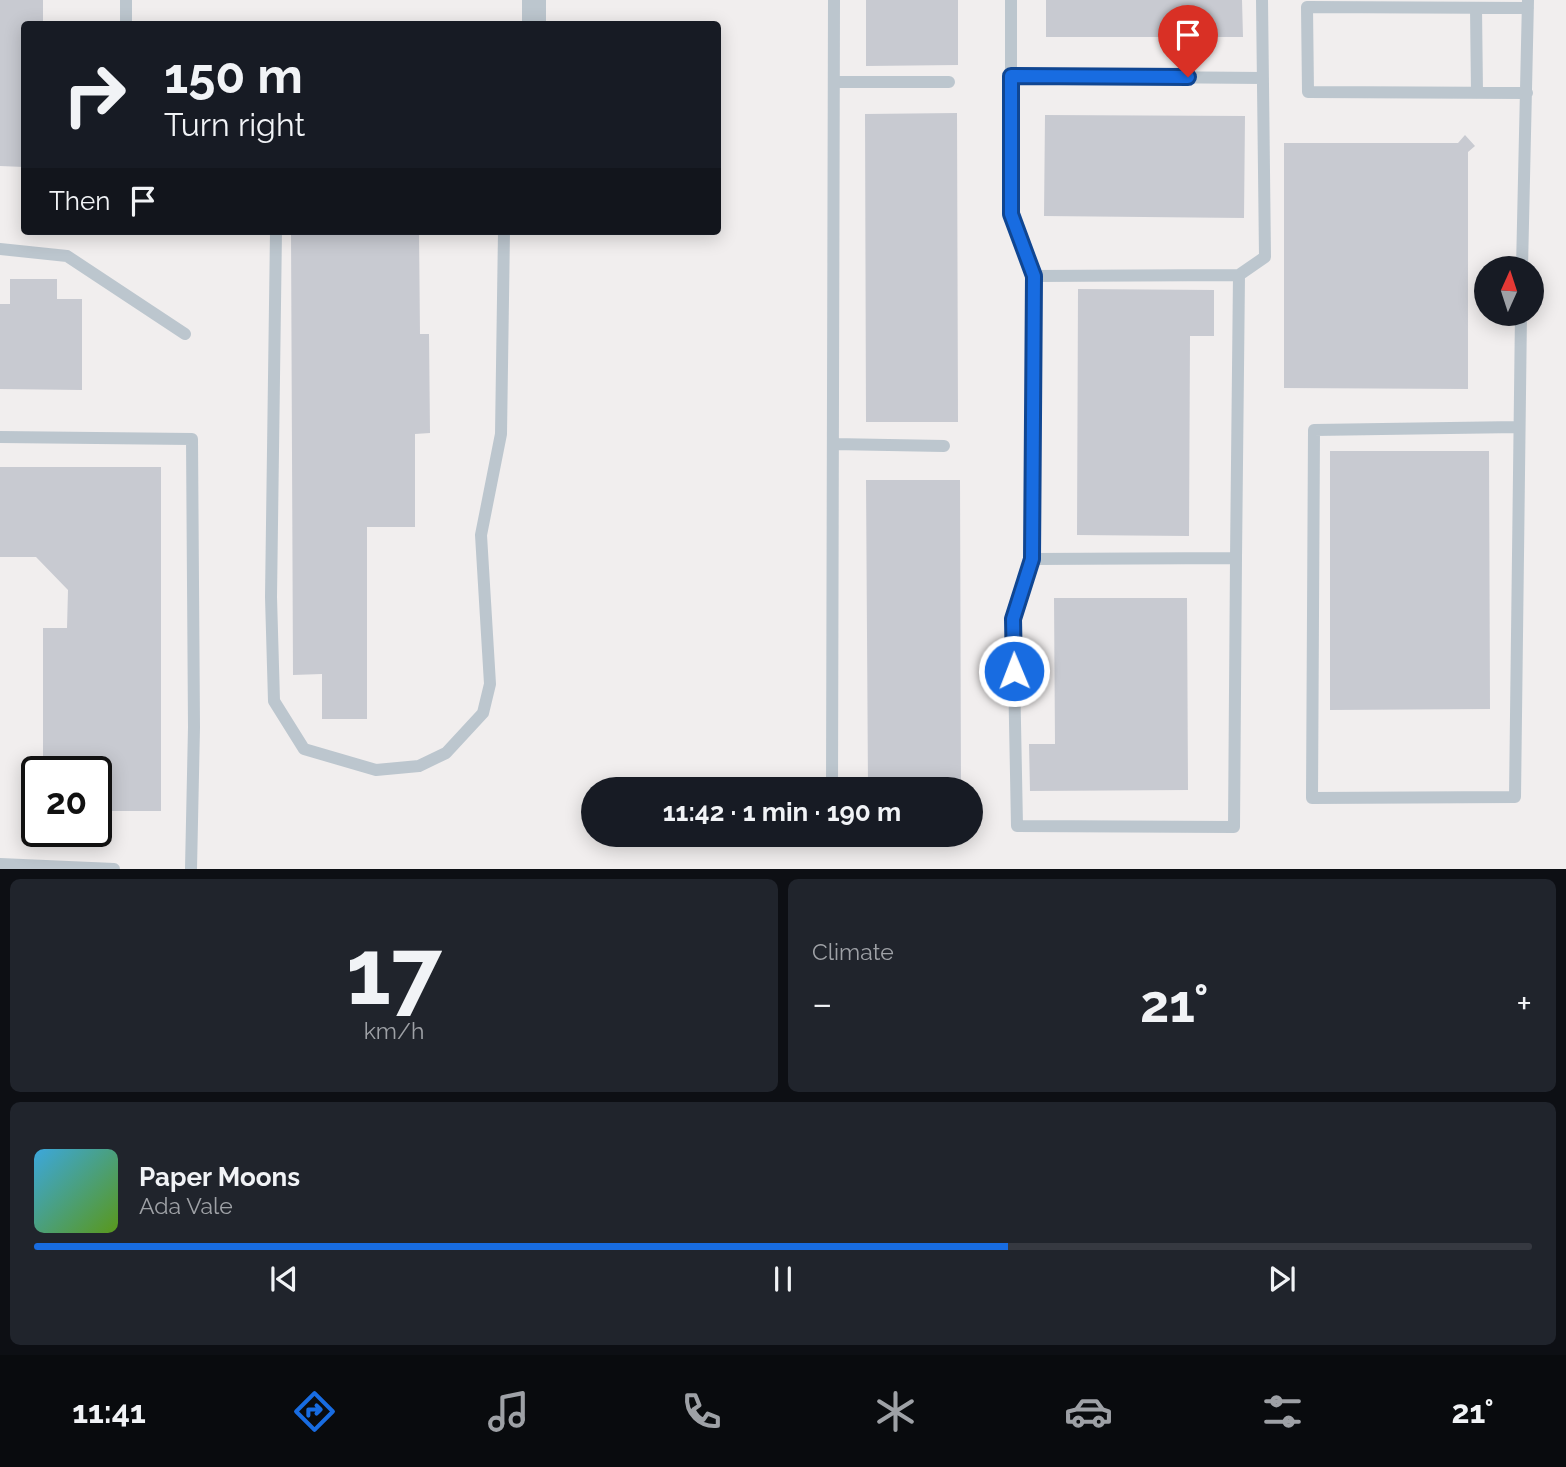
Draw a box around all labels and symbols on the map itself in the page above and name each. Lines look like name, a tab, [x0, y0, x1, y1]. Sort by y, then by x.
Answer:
pin	[1158, 5, 1218, 77]
north arrow	[1474, 256, 1544, 326]
position arrow	[977, 634, 1051, 708]
speed limit sign: 20	[21, 756, 112, 847]

